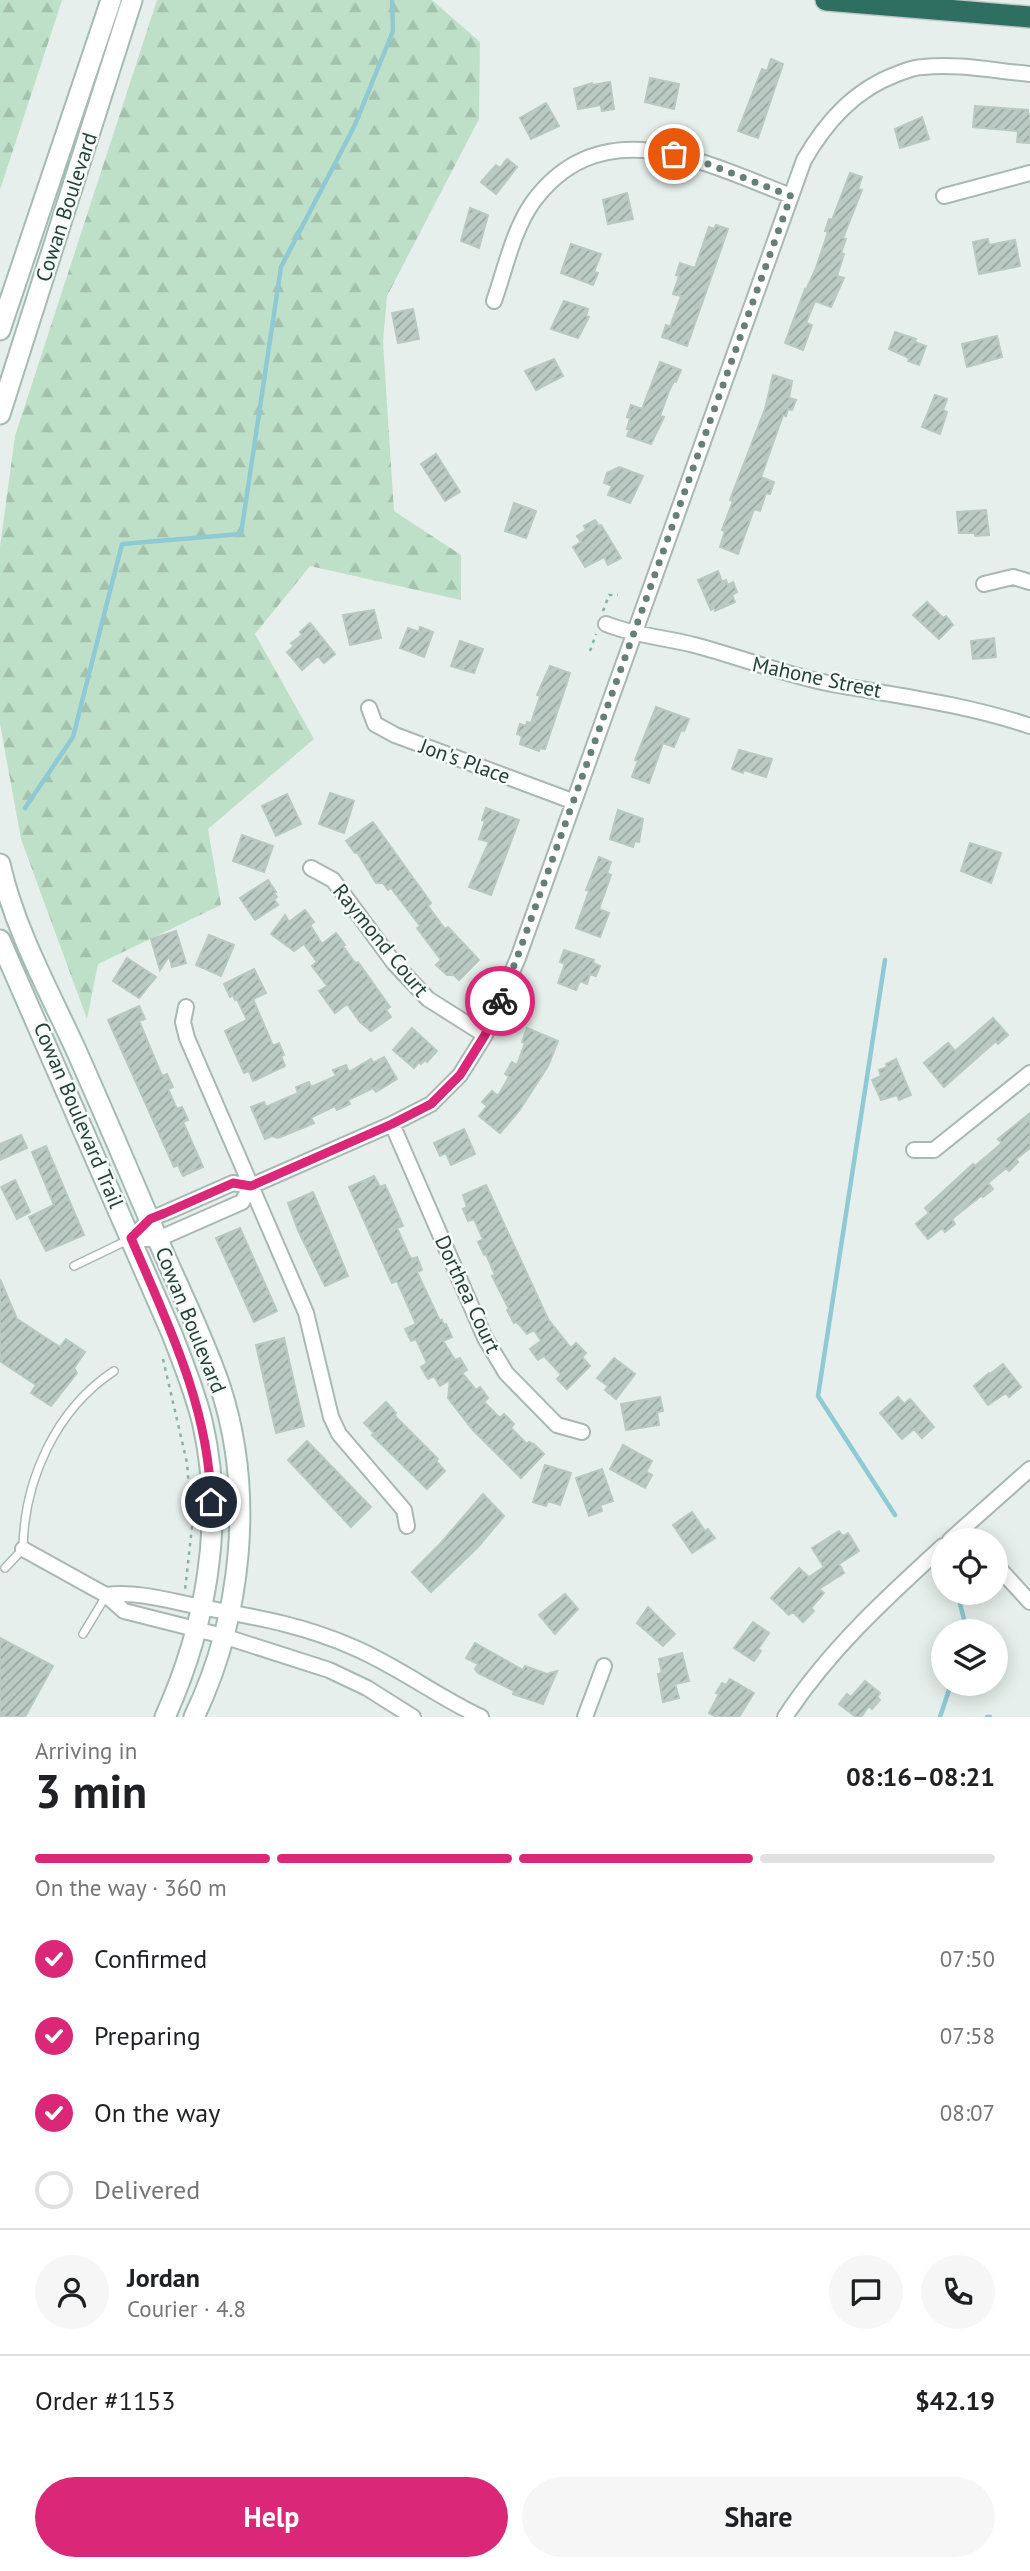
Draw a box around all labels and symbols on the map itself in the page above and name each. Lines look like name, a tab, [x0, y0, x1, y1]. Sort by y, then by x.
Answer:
pin	[644, 124, 704, 184]
street label: Cowan Boulevard	[29, 129, 103, 285]
street label: Mahone Street	[750, 650, 884, 704]
street label: Jon's Place	[415, 732, 514, 790]
street label: Raymond Court	[327, 878, 435, 1002]
courier	[465, 966, 535, 1036]
street label: Cowan Boulevard Trail	[28, 1018, 130, 1212]
street label: Dorthea Court	[429, 1231, 507, 1357]
street label: Cowan Boulevard	[149, 1243, 233, 1397]
pin	[181, 1472, 241, 1532]

